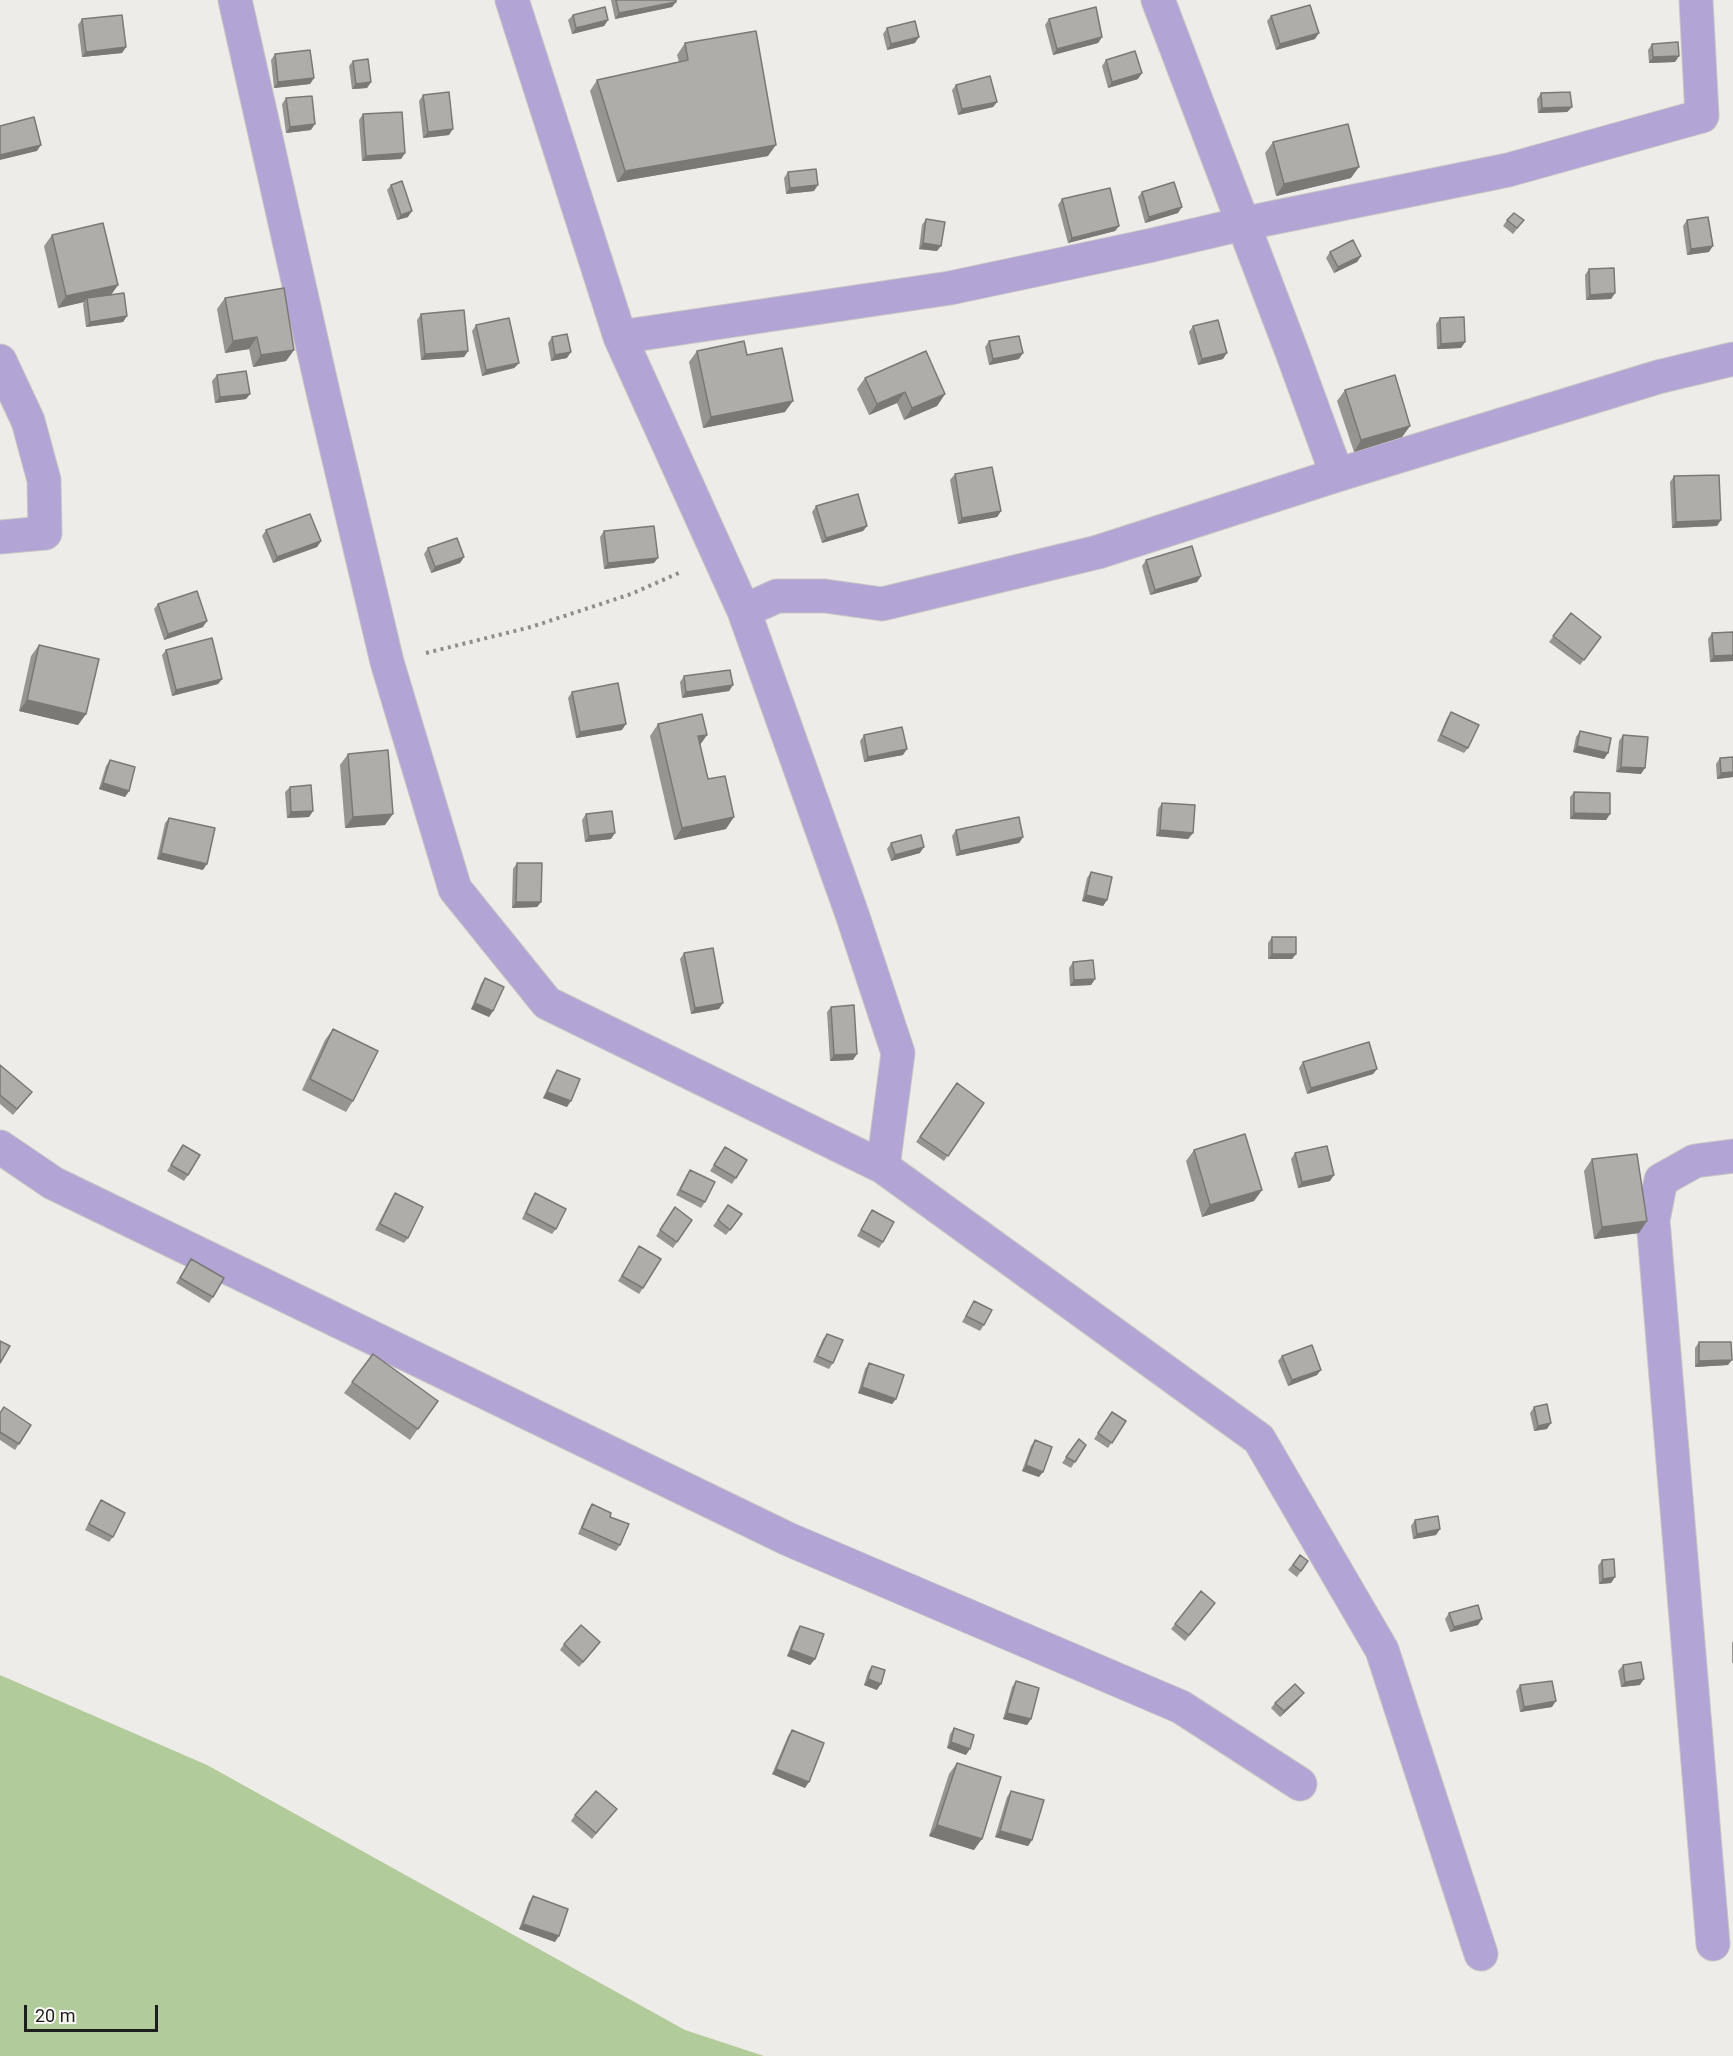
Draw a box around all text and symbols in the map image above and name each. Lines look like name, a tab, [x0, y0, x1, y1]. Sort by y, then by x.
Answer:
scale bar	[27, 1993, 160, 2031]
text: 20 m	[35, 2005, 75, 2026]

